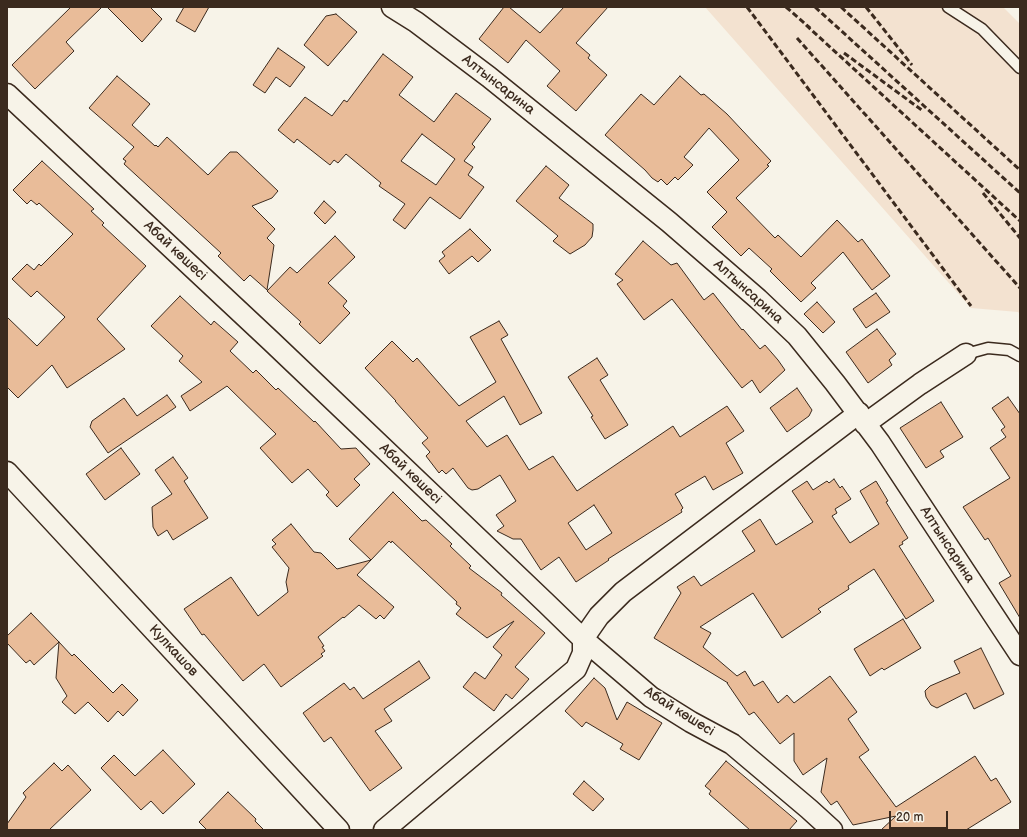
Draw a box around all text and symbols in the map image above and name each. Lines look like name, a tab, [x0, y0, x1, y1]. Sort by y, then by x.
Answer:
street label: Алтынсарина	[458, 51, 538, 119]
street label: Абай көшесі	[140, 218, 210, 284]
street label: Алтынсарина	[710, 256, 786, 328]
street label: Абай көшесі	[375, 440, 445, 508]
street label: Алтынсарина	[916, 504, 978, 586]
street label: Кулкашов	[145, 622, 201, 680]
street label: Абай көшесі	[641, 684, 717, 740]
scale bar	[891, 803, 950, 829]
text: 20 m	[896, 810, 923, 825]

